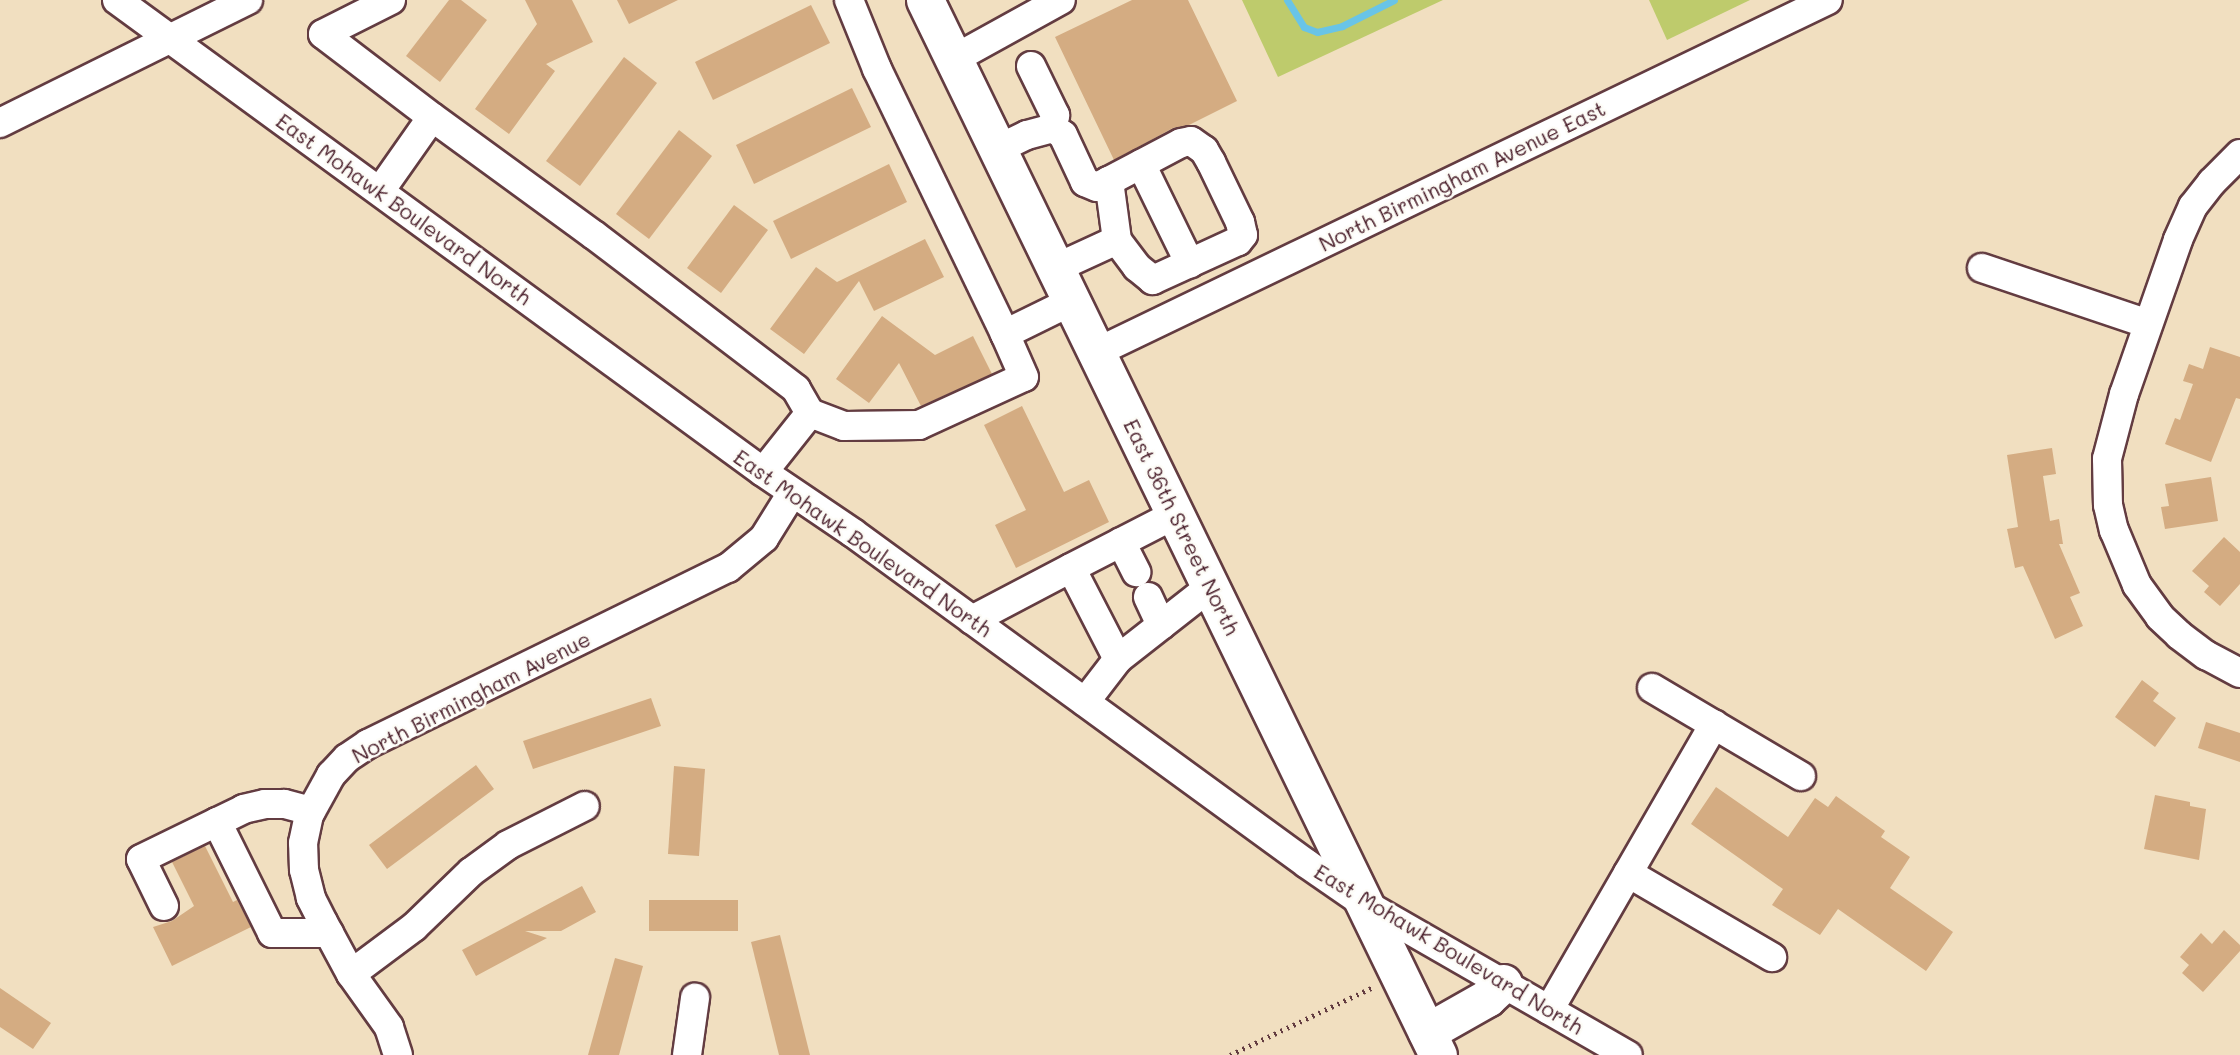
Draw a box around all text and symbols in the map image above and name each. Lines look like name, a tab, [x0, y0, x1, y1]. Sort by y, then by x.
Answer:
street label: North Birmingham Avenue East	[1315, 95, 1609, 257]
street label: East Mohawk Boulevard North	[272, 108, 536, 310]
street label: East 36th Street North	[1119, 415, 1245, 639]
street label: East Mohawk Boulevard North	[729, 444, 997, 642]
street label: North Birmingham Avenue	[348, 626, 594, 768]
street label: East Mohawk Boulevard North	[1310, 859, 1588, 1039]

